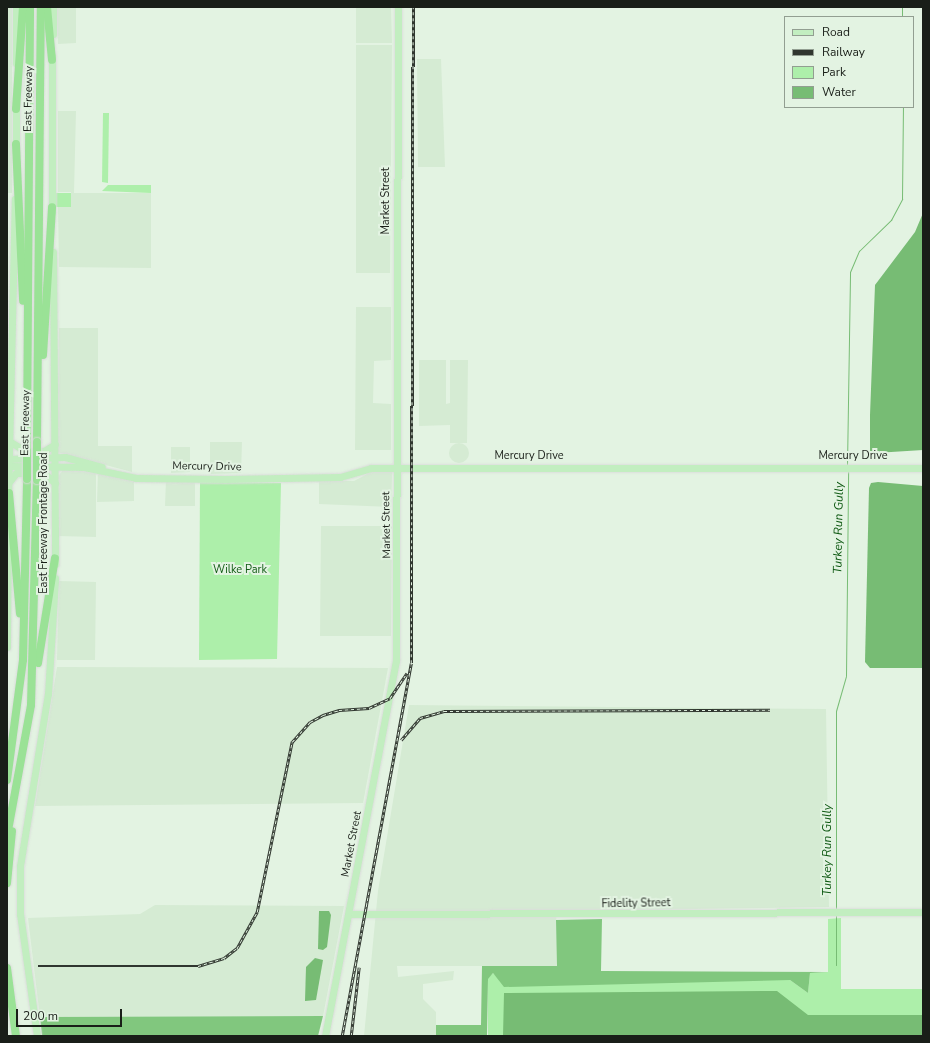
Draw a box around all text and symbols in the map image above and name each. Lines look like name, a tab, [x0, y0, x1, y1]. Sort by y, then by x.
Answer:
legend	[784, 16, 914, 108]
text: Road	[822, 24, 850, 40]
text: Railway	[822, 44, 865, 60]
text: Park	[822, 64, 846, 80]
street label: East Freeway	[22, 66, 36, 132]
text: Water	[822, 84, 856, 100]
street label: Market Street	[379, 167, 393, 235]
street label: East Freeway	[19, 390, 33, 456]
street label: Mercury Drive	[494, 449, 564, 463]
street label: Mercury Drive	[818, 449, 888, 463]
street label: East Freeway Frontage Road	[37, 452, 51, 594]
street label: Mercury Drive	[172, 460, 242, 474]
water label: Turkey Run Gully	[831, 482, 847, 574]
street label: Market Street	[380, 491, 394, 559]
park label: Wilke Park	[213, 563, 267, 577]
water label: Turkey Run Gully	[821, 804, 835, 896]
street label: Market Street	[339, 810, 365, 878]
street label: Fidelity Street	[601, 897, 671, 911]
scale bar	[18, 1001, 124, 1027]
text: 200 m	[23, 1008, 58, 1024]

